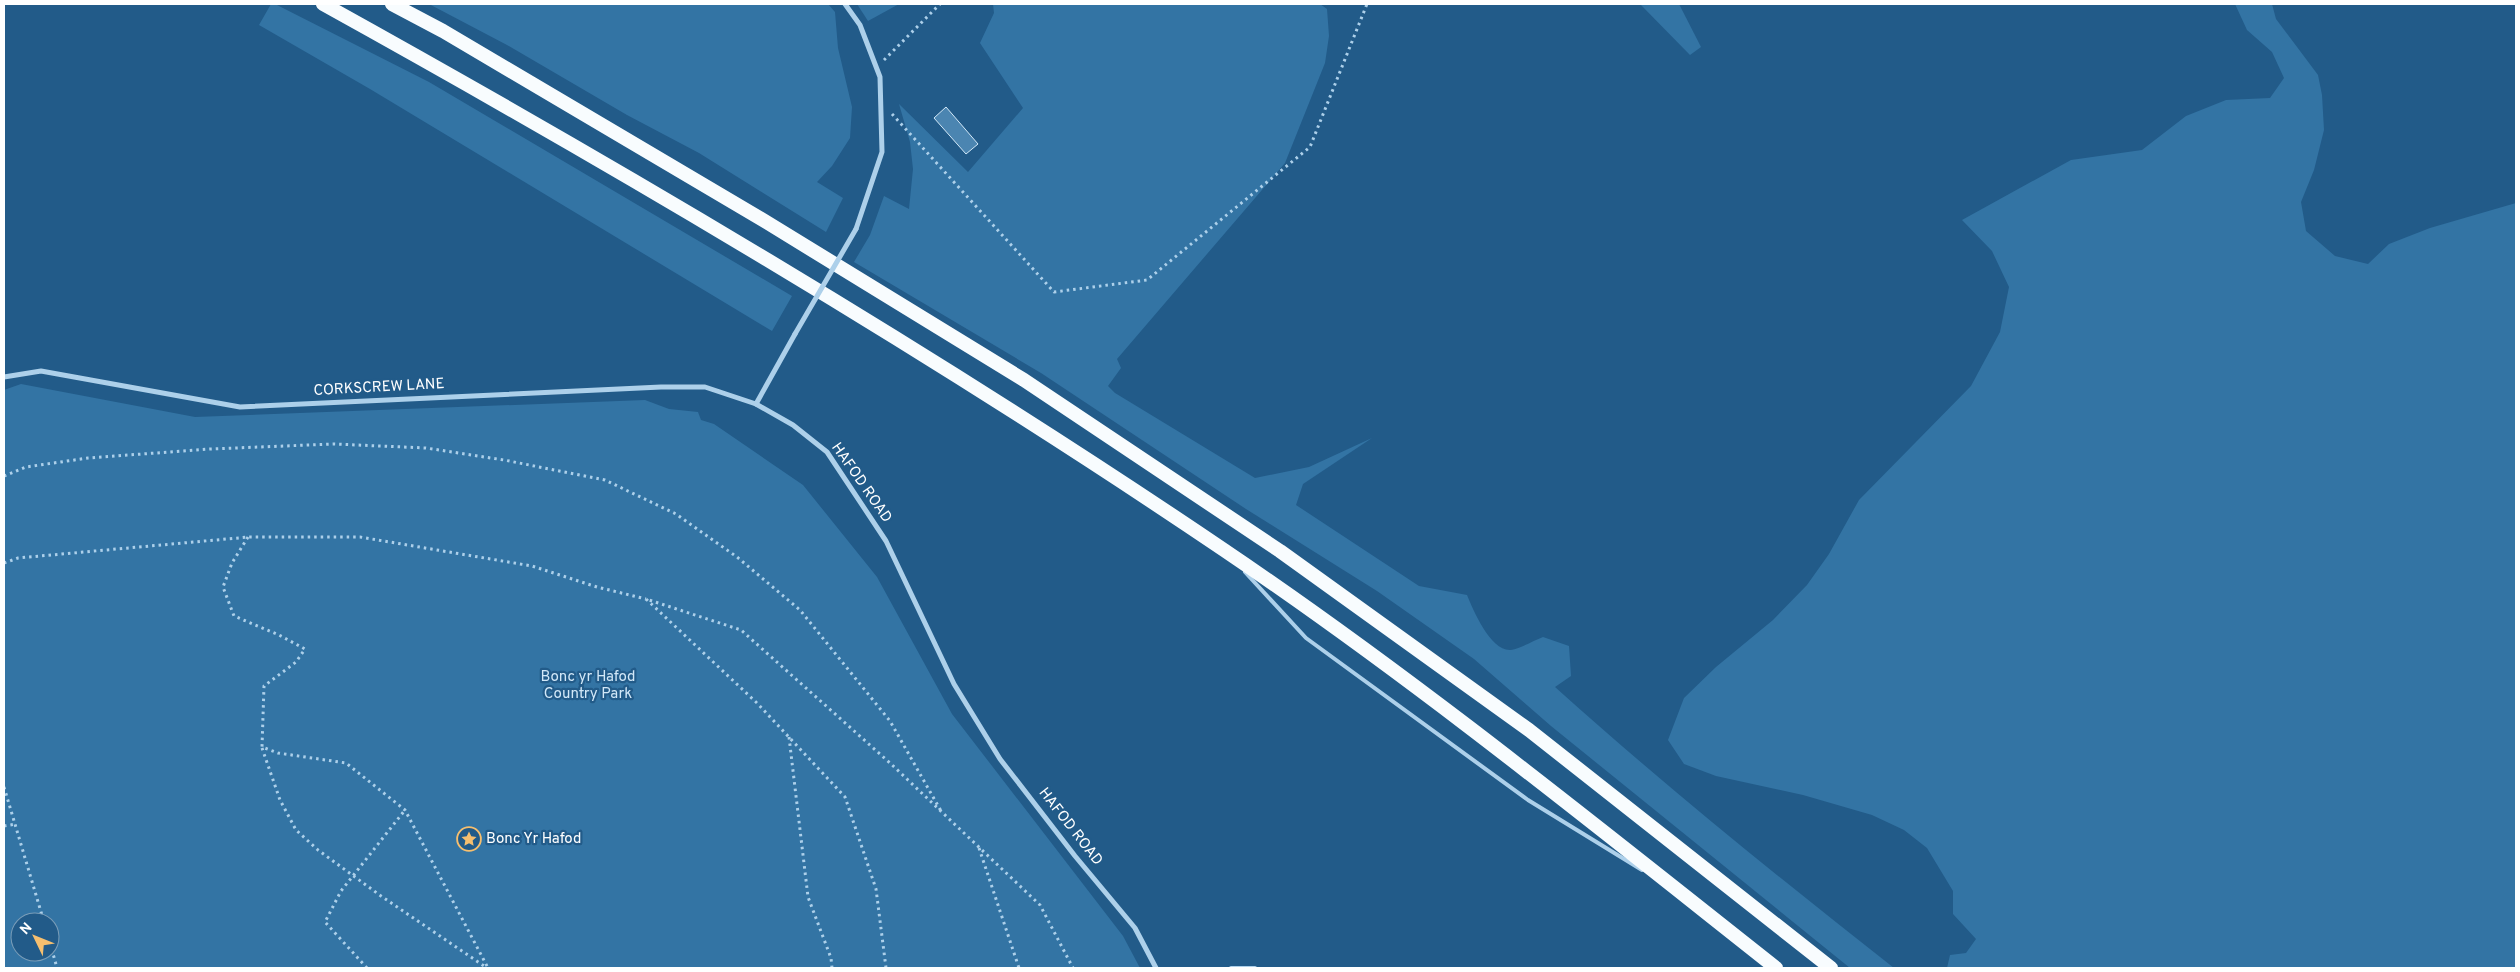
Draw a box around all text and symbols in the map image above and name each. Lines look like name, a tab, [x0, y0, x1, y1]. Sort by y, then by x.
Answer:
street label: CORKSCREW LANE	[313, 375, 445, 401]
street label: HAFOD ROAD	[826, 439, 896, 527]
park label: Bonc yr Hafod Country Park	[540, 668, 636, 704]
street label: HAFOD ROAD	[1034, 784, 1106, 870]
place icon: Bonc Yr Hafod	[456, 826, 482, 852]
place label: Bonc Yr Hafod	[486, 830, 581, 849]
north arrow	[10, 912, 60, 962]
text: N	[17, 920, 36, 939]

